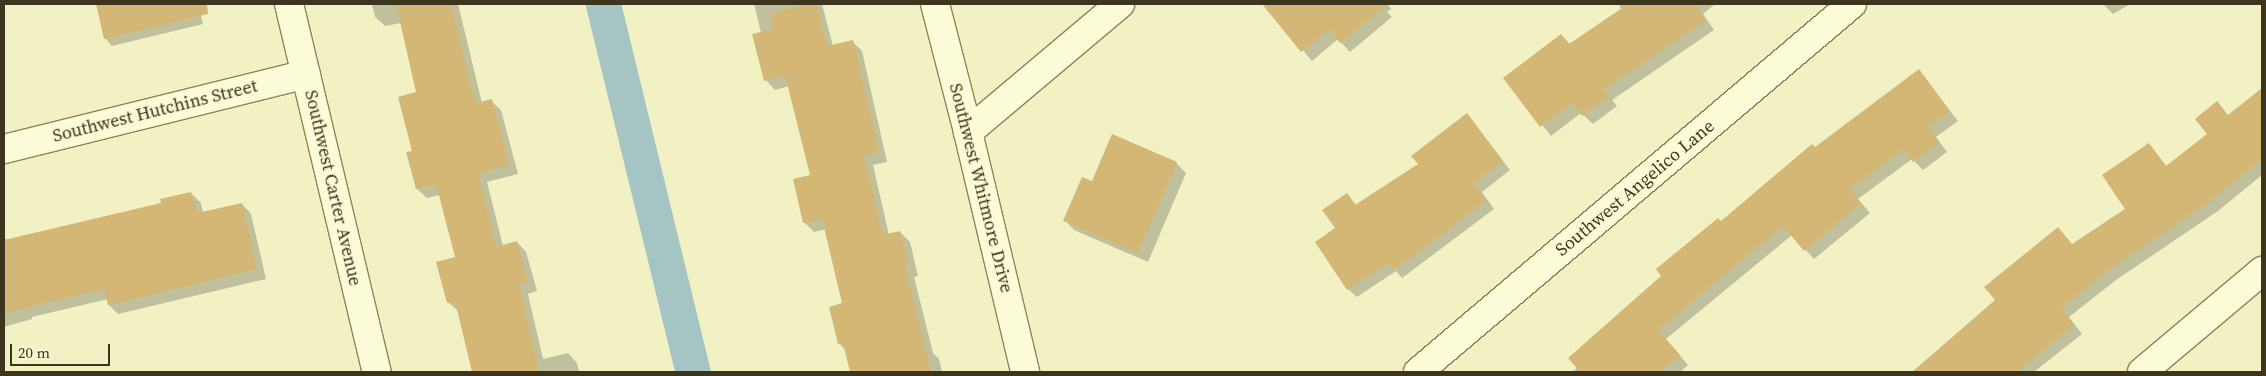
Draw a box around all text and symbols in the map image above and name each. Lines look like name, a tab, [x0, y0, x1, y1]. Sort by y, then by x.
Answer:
street label: Southwest Hutchins Street	[50, 75, 260, 147]
street label: Southwest Whitmore Drive	[944, 81, 1018, 295]
street label: Southwest Carter Avenue	[300, 88, 366, 288]
street label: Southwest Angelico Lane	[1551, 115, 1719, 261]
scale bar	[12, 334, 112, 366]
text: 20 m	[18, 342, 50, 363]

